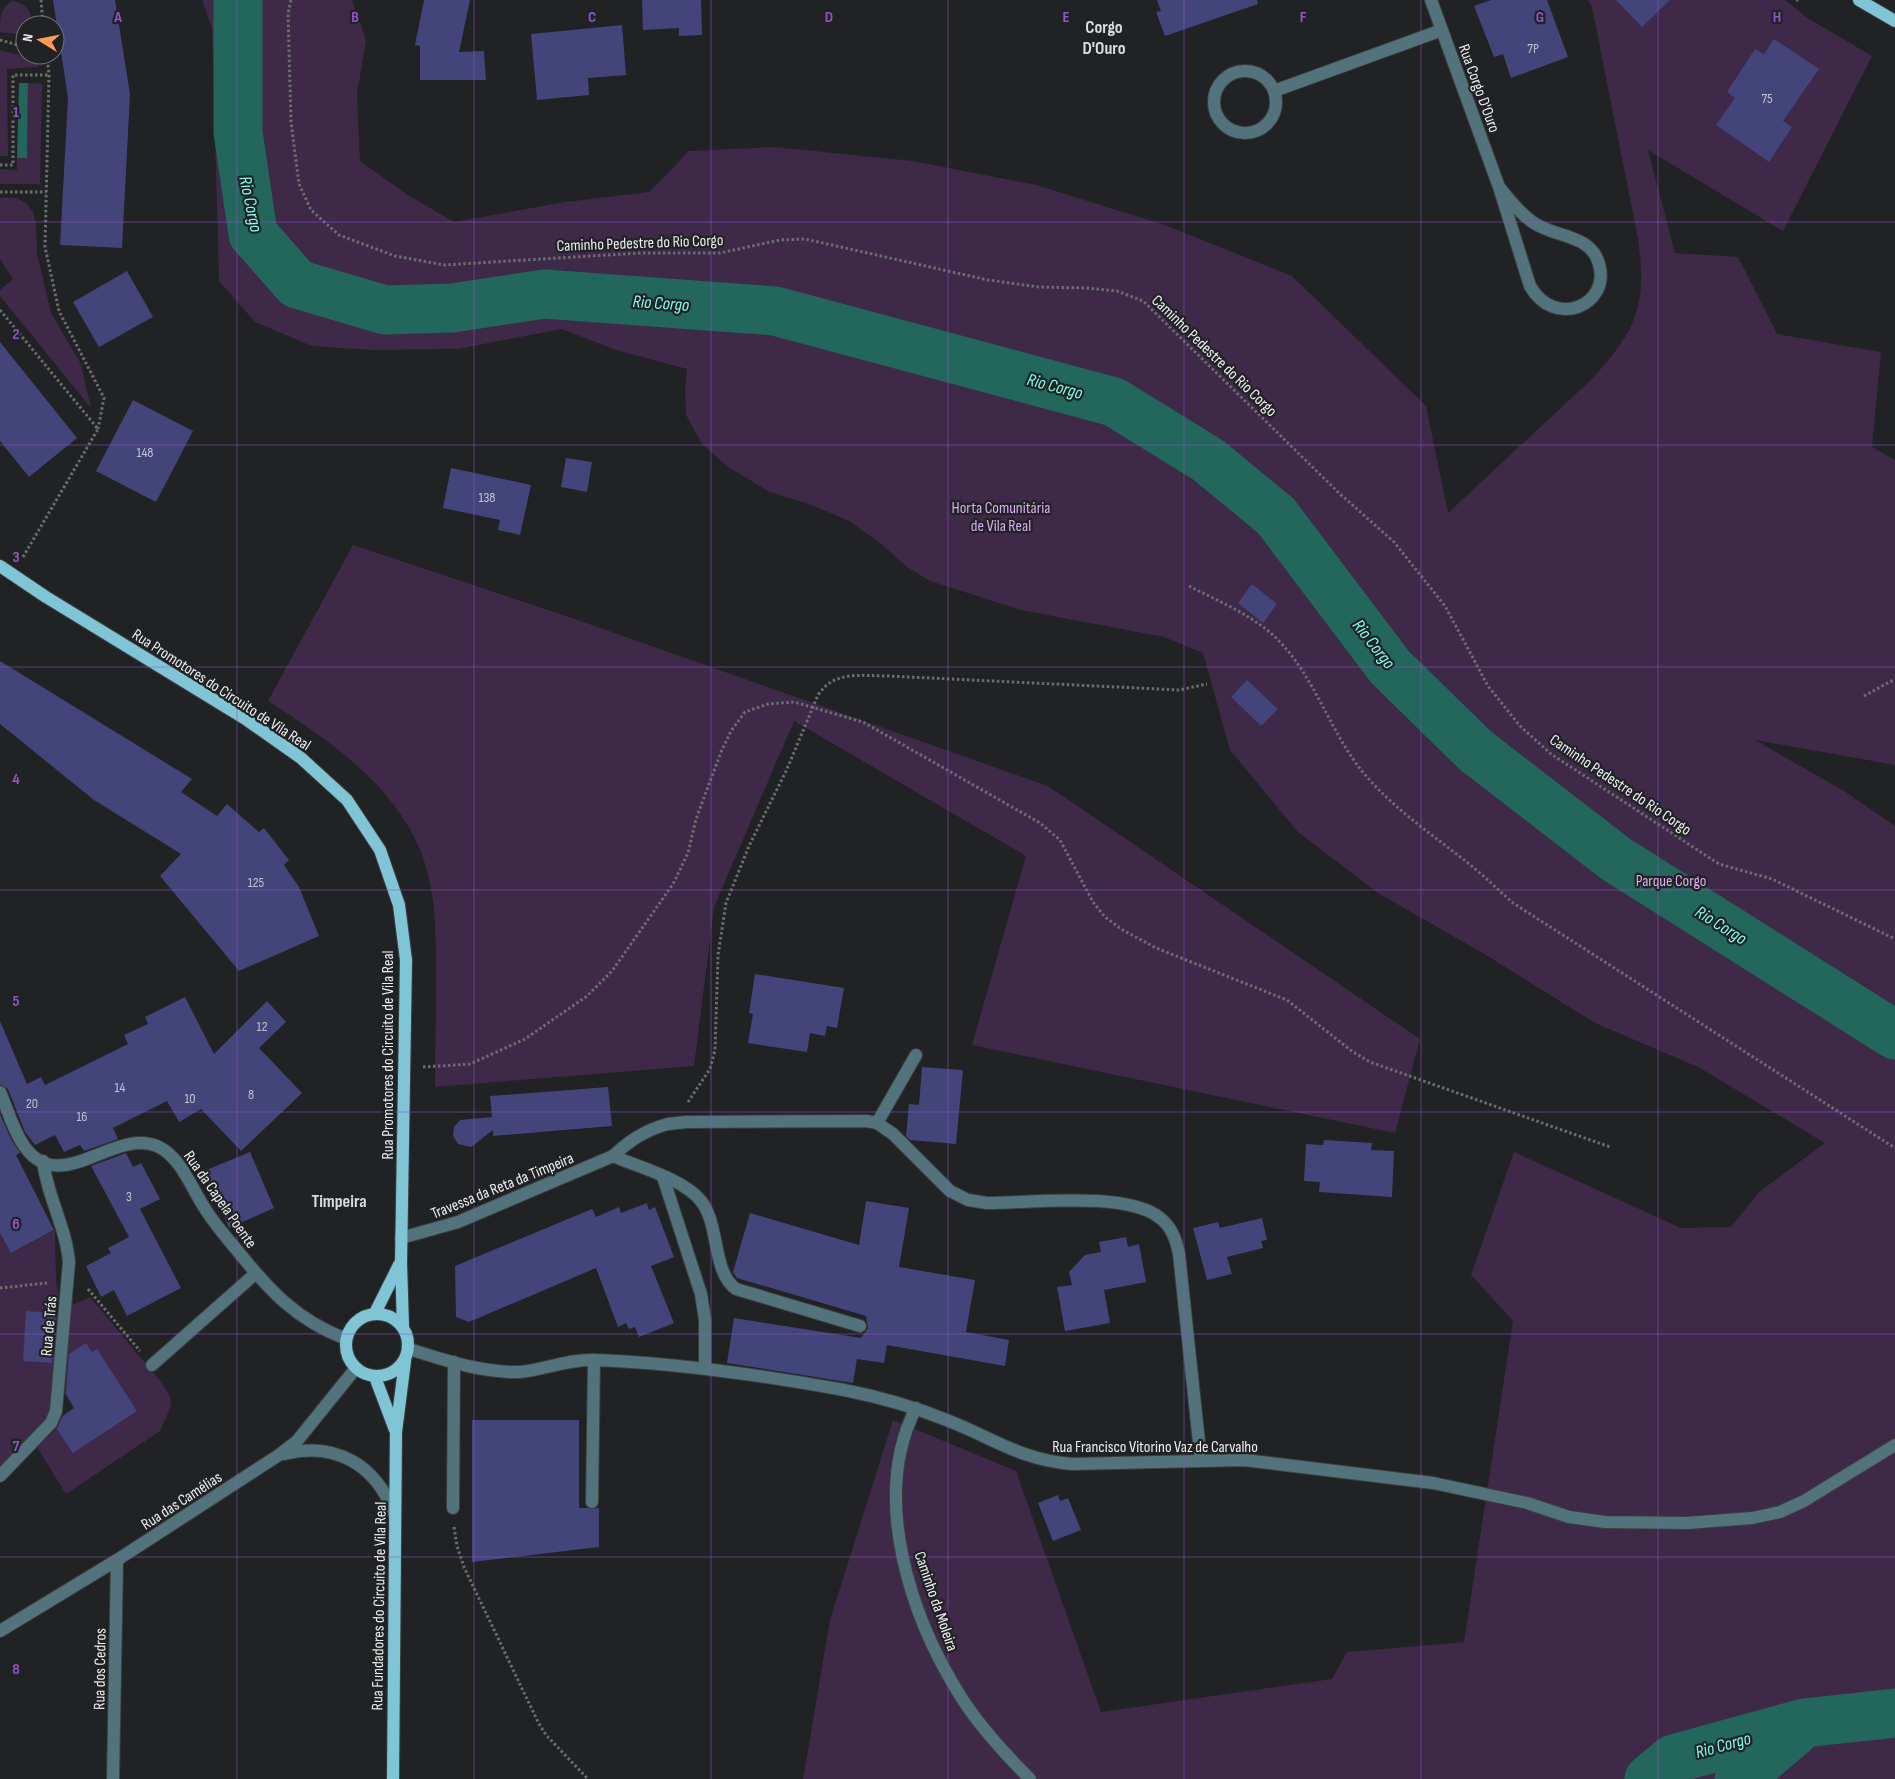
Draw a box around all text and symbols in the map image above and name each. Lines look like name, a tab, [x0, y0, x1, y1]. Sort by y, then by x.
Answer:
text: A	[113, 8, 122, 27]
text: B	[351, 8, 359, 27]
text: C	[588, 8, 596, 27]
text: D	[825, 8, 833, 27]
text: E	[1063, 8, 1070, 27]
text: F	[1300, 8, 1307, 27]
text: G	[1536, 8, 1544, 27]
text: H	[1773, 8, 1781, 27]
north arrow	[15, 15, 65, 65]
district label: Corgo D'Ouro	[1082, 17, 1126, 59]
text: N	[19, 33, 37, 43]
house number: 7P	[1527, 40, 1539, 57]
street label: Rua Corgo D'Ouro	[1454, 42, 1503, 135]
house number: 75	[1761, 90, 1773, 107]
text: 1	[13, 103, 20, 122]
water label: Rio Corgo	[234, 174, 267, 235]
street label: Caminho Pedestre do Rio Corgo	[556, 231, 724, 256]
water label: Rio Corgo	[632, 291, 691, 316]
street label: Caminho Pedestre do Rio Corgo	[1147, 291, 1281, 421]
text: 2	[12, 325, 20, 344]
water label: Rio Corgo	[1025, 369, 1086, 404]
house number: 148	[137, 444, 153, 461]
house number: 138	[479, 489, 495, 506]
park label: Horta Comunitária de Vila Real	[952, 499, 1050, 536]
text: 3	[12, 548, 20, 567]
water label: Rio Corgo	[1348, 616, 1400, 674]
street label: Rua Promotores do Circuito de Vila Real	[128, 625, 314, 755]
street label: Caminho Pedestre do Rio Corgo	[1546, 731, 1695, 840]
text: 4	[12, 770, 20, 789]
park label: Parque Corgo	[1636, 872, 1706, 891]
house number: 125	[248, 874, 265, 891]
water label: Rio Corgo	[1691, 901, 1751, 950]
street label: Rua Promotores do Circuito de Vila Real	[379, 950, 398, 1160]
text: 5	[12, 992, 20, 1011]
house number: 12	[257, 1018, 268, 1035]
house number: 14	[115, 1079, 126, 1096]
house number: 8	[248, 1086, 254, 1103]
house number: 10	[184, 1090, 196, 1107]
house number: 20	[26, 1095, 38, 1112]
house number: 16	[76, 1108, 88, 1125]
street label: Rua da Capela Poente	[179, 1148, 260, 1252]
street label: Travessa da Reta da Timpeira	[428, 1149, 577, 1224]
house number: 3	[126, 1188, 132, 1205]
district label: Timpeira	[311, 1191, 367, 1212]
text: 6	[12, 1215, 20, 1234]
street label: Rua de Trás	[37, 1295, 62, 1357]
text: 7	[13, 1437, 20, 1456]
street label: Rua Francisco Vitorino Vaz de Carvalho	[1052, 1438, 1258, 1457]
street label: Rua das Camélias	[138, 1468, 226, 1534]
street label: Rua Fundadores do Circuito de Vila Real	[368, 1501, 391, 1711]
street label: Caminho da Moleira	[910, 1549, 962, 1654]
street label: Rua dos Cedros	[90, 1628, 111, 1710]
text: 8	[12, 1660, 20, 1679]
water label: Rio Corgo	[1693, 1728, 1754, 1763]

